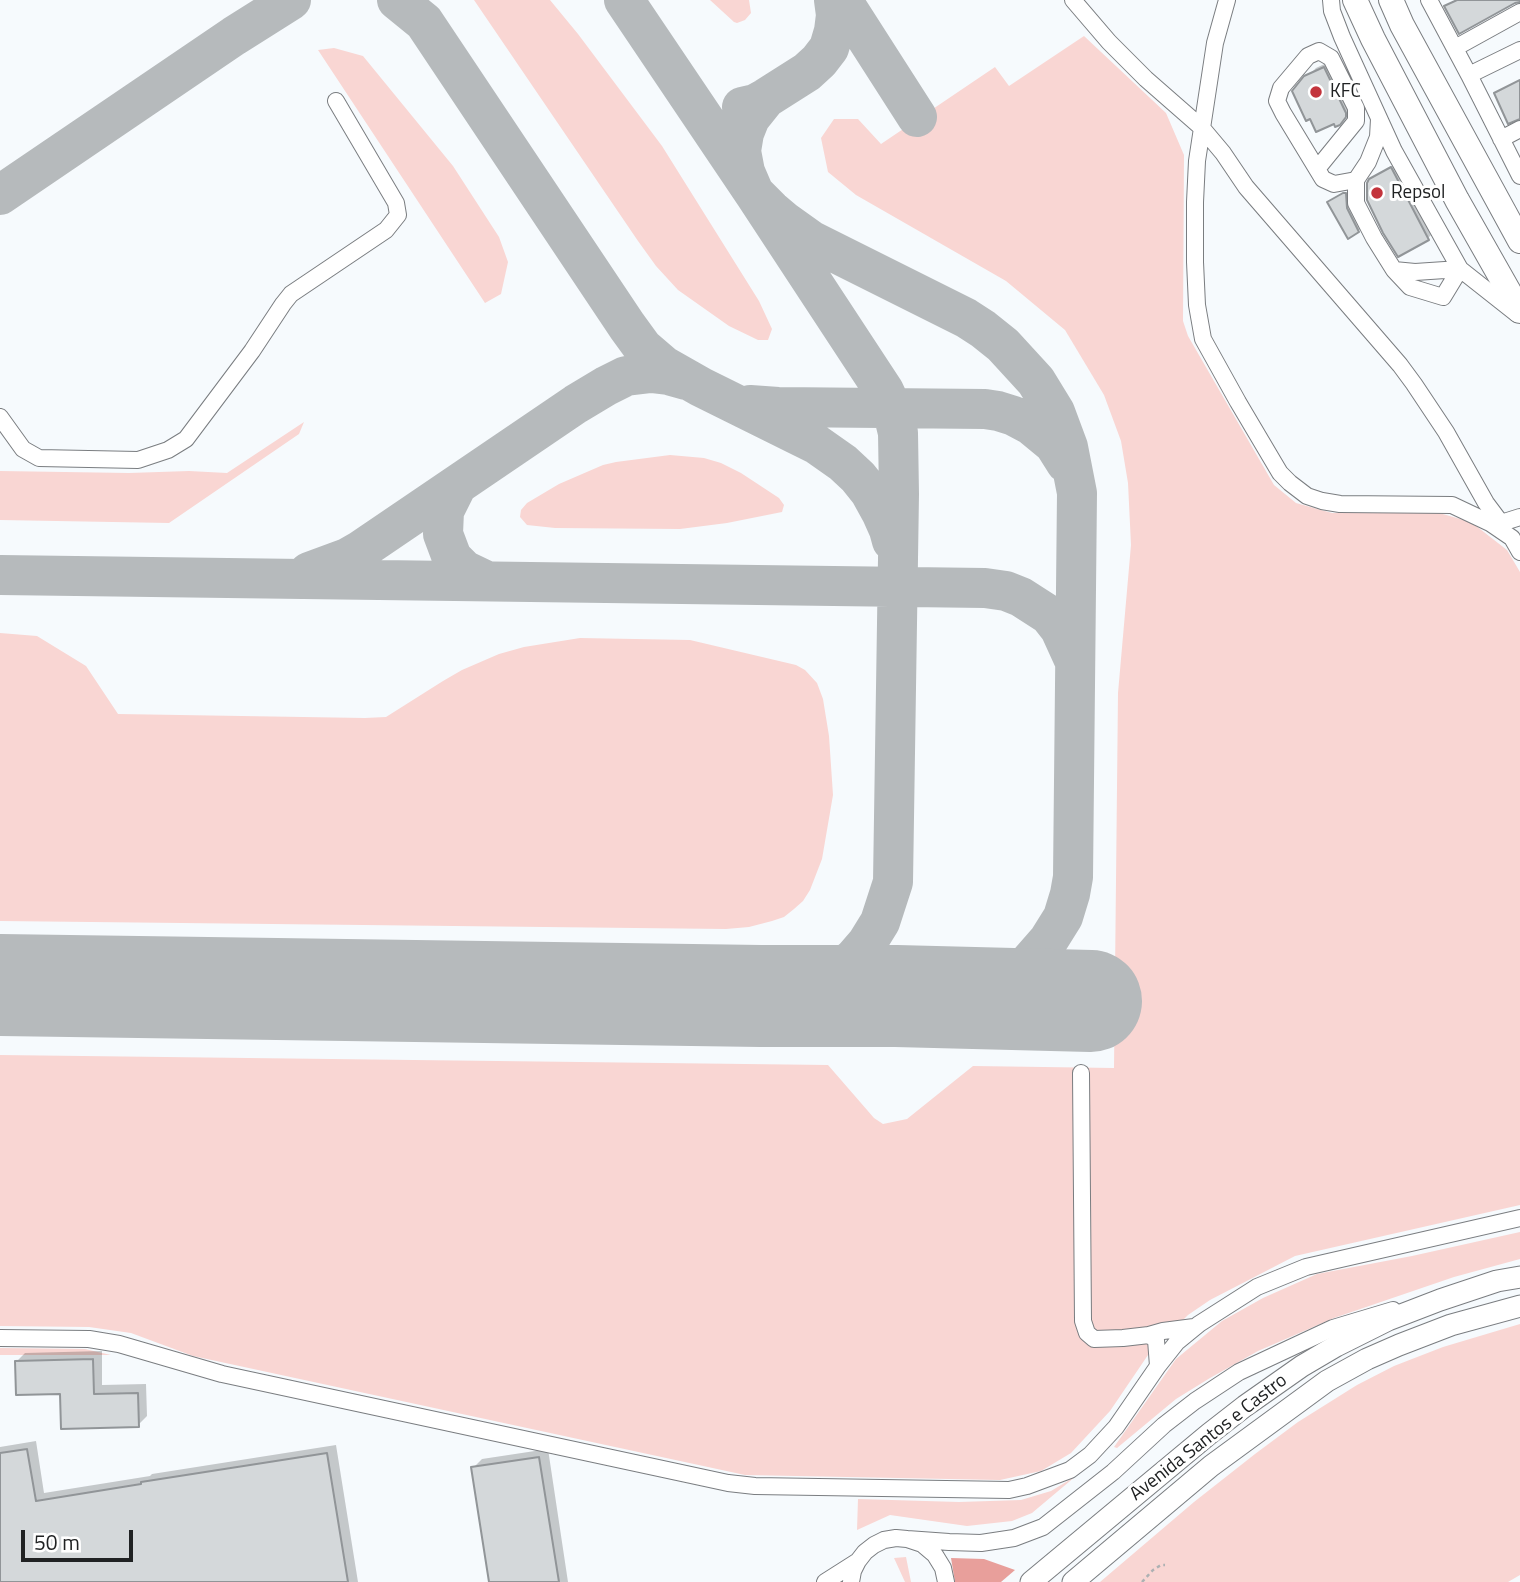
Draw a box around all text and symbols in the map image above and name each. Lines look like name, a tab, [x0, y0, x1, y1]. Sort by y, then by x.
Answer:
place label: KFC	[1330, 81, 1361, 103]
marker: KFC	[1308, 84, 1324, 100]
place label: Repsol	[1391, 182, 1445, 204]
marker: Repsol	[1369, 185, 1385, 201]
street label: Avenida Santos e Castro	[1126, 1370, 1292, 1506]
scale bar	[24, 1516, 136, 1560]
text: 50 m	[34, 1526, 80, 1558]

